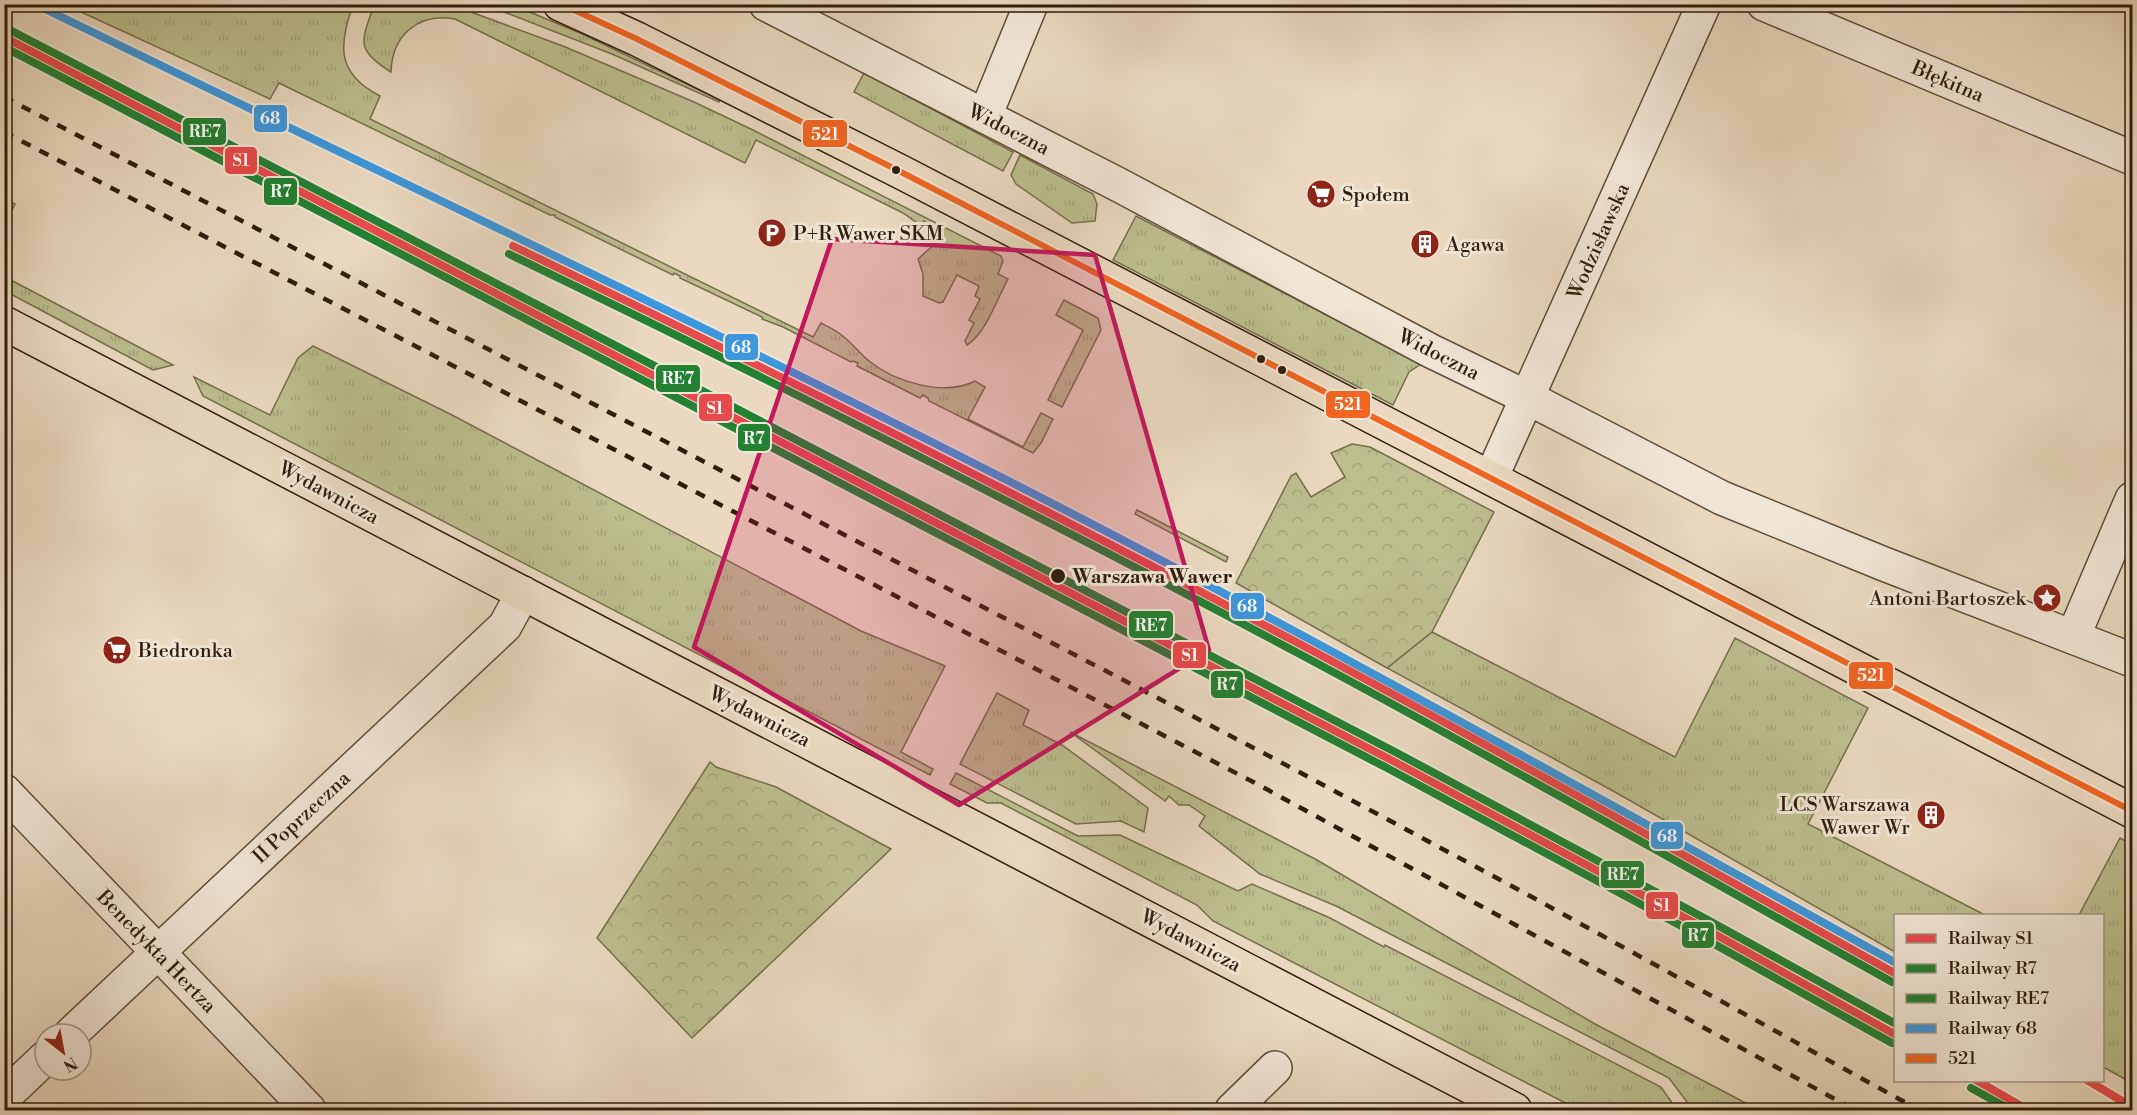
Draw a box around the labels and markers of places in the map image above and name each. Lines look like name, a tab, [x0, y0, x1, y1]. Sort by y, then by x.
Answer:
unlabelled marker	[890, 164, 902, 176]
supermarket icon: Społem	[1305, 178, 1337, 210]
place label: Społem	[1342, 183, 1410, 208]
parking icon: P+R Wawer SKM	[756, 217, 788, 249]
place label: P+R Wawer SKM	[793, 222, 944, 247]
building icon: Agawa	[1409, 228, 1441, 260]
place label: Agawa	[1445, 233, 1506, 258]
unlabelled marker	[1255, 353, 1267, 365]
unlabelled marker	[1276, 364, 1288, 376]
place label: Warszawa Wawer	[1071, 565, 1233, 590]
marker: Warszawa Wawer	[1049, 567, 1067, 585]
place icon: Antoni Bartoszek	[2031, 582, 2063, 614]
place label: Antoni Bartoszek	[1868, 587, 2028, 612]
supermarket icon: Biedronka	[101, 634, 133, 666]
place label: Biedronka	[137, 639, 234, 664]
place label: LCS Warszawa Wawer Wr	[1780, 793, 1911, 841]
building icon: LCS Warszawa Wawer Wr	[1915, 799, 1947, 831]

